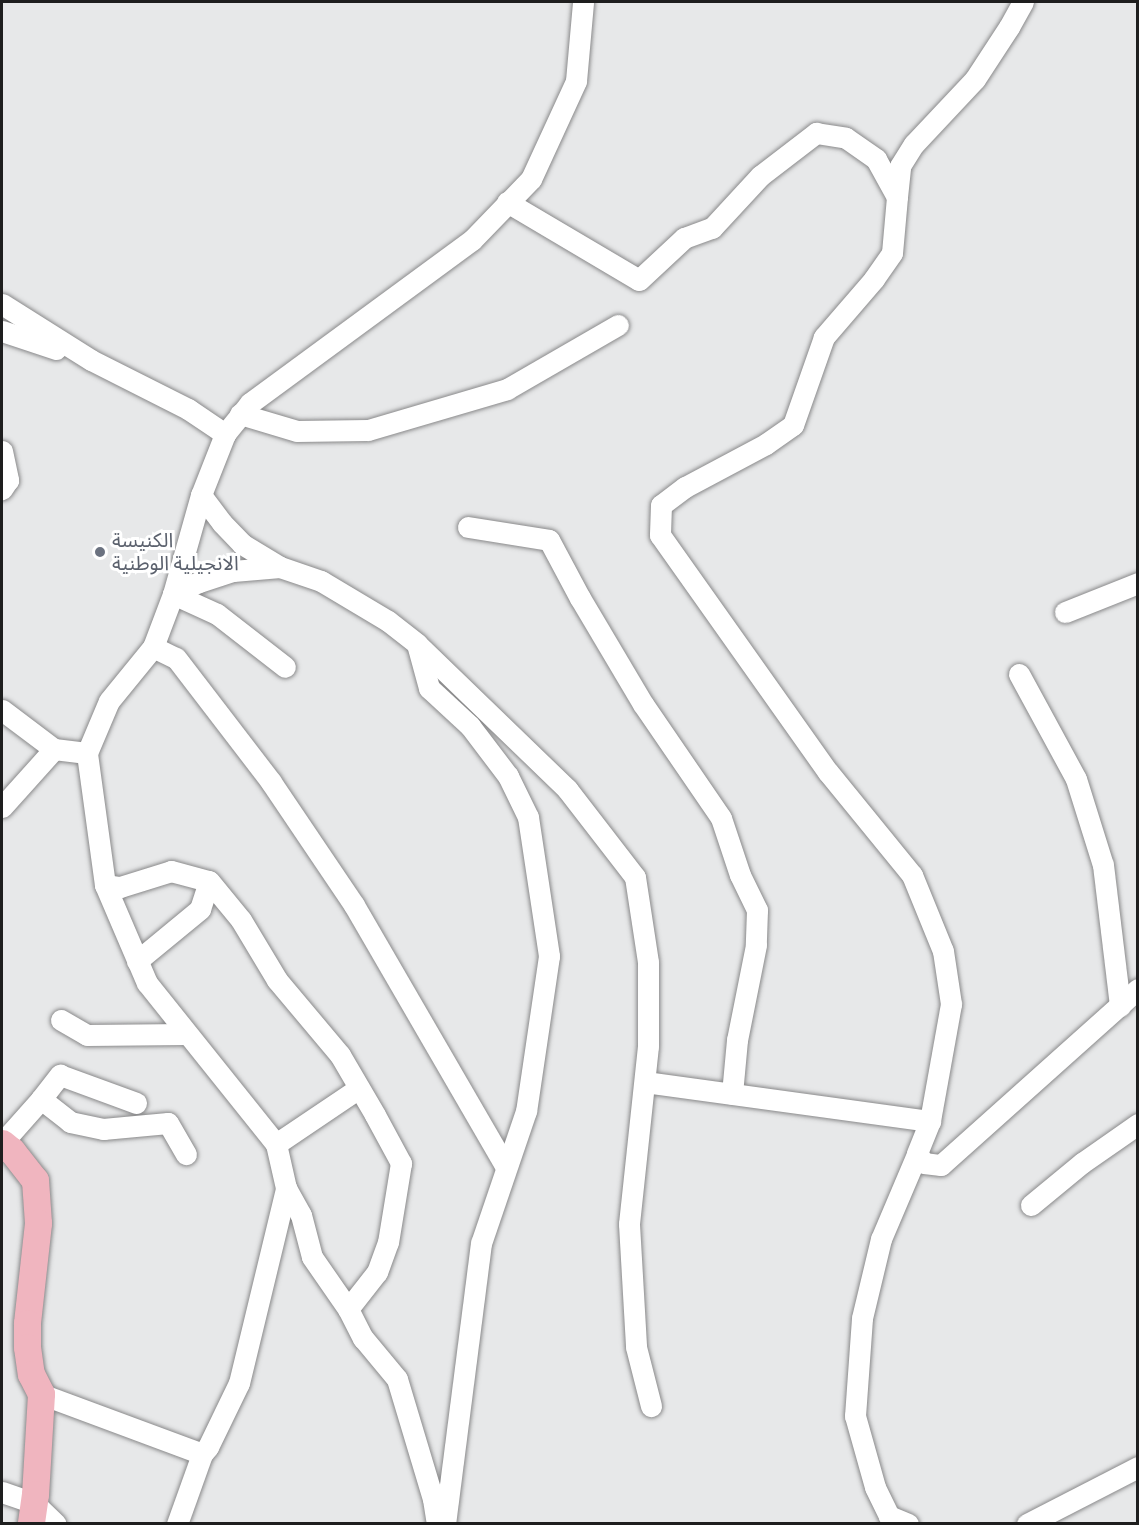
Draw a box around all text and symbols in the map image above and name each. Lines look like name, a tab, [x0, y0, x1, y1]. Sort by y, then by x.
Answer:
place label: الكنيسة الانجيلية الوطنية	[112, 528, 239, 575]
marker: الكنيسة الانجيلية الوطنية	[93, 545, 107, 559]

